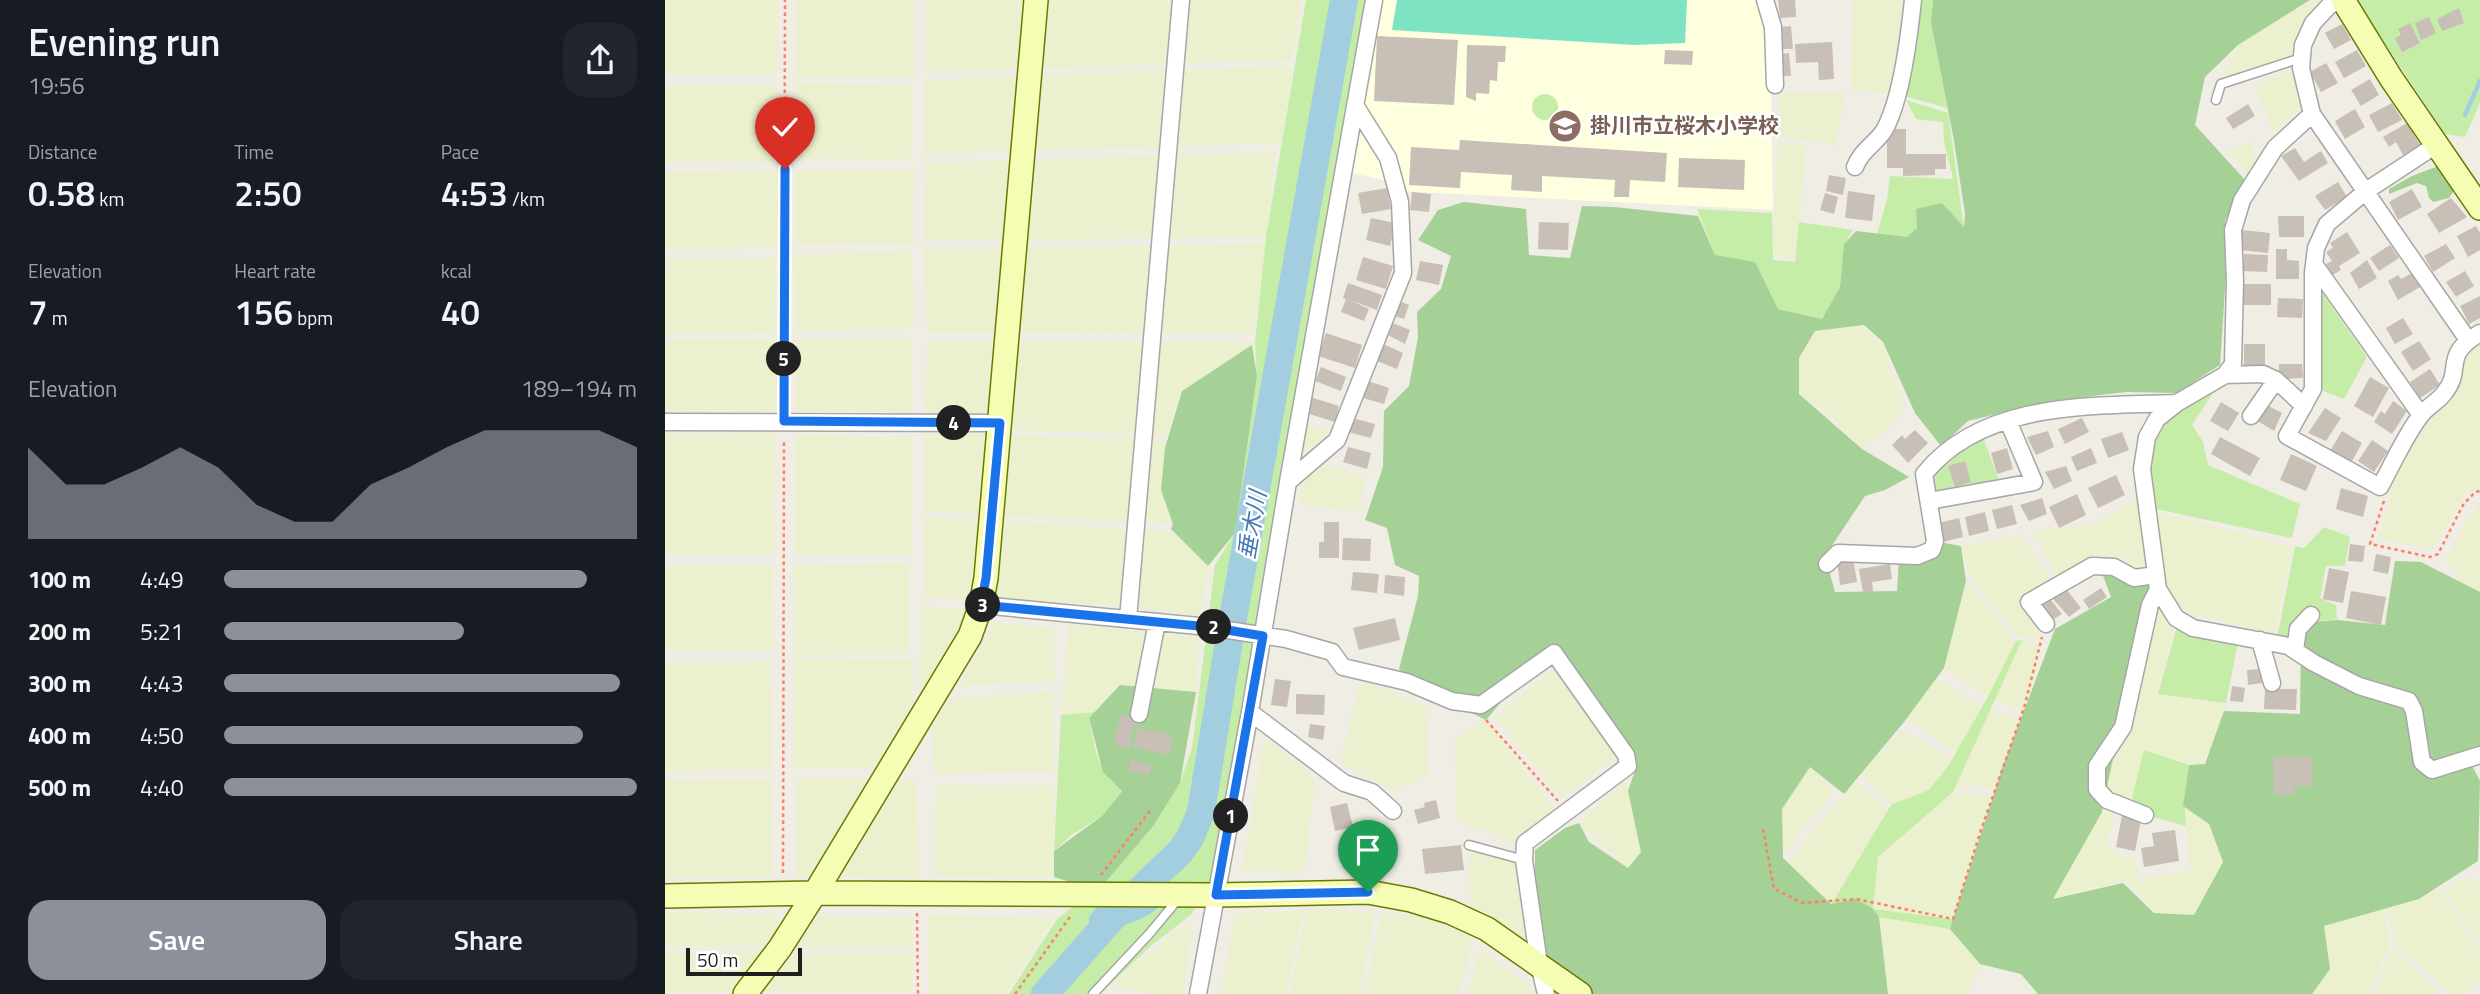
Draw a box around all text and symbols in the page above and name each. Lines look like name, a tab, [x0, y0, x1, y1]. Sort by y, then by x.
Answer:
text: Evening run	[28, 13, 221, 71]
button: share	[563, 23, 637, 97]
text: 19:56	[28, 68, 85, 103]
pin	[755, 97, 815, 169]
school or university icon: 掛川市立桜木小学校	[1546, 107, 1584, 145]
icon: check	[766, 108, 804, 146]
place label: 掛川市立桜木小学校	[1590, 109, 1779, 141]
text: Distance	[28, 137, 97, 166]
text: Time	[234, 137, 274, 166]
text: Pace	[441, 137, 479, 166]
text: 0.58	[28, 166, 95, 220]
text: 2:50	[234, 166, 302, 220]
text: 4:53	[441, 166, 508, 220]
text: km	[95, 184, 124, 213]
text: /km	[508, 184, 545, 213]
text: Elevation	[28, 256, 102, 285]
text: Heart rate	[234, 256, 316, 285]
text: kcal	[441, 256, 472, 285]
text: 7	[28, 285, 48, 339]
text: 156	[234, 285, 293, 339]
text: 40	[441, 285, 480, 339]
text: m	[48, 303, 68, 332]
text: bpm	[293, 303, 333, 332]
pin: 5	[767, 342, 801, 376]
text: 5	[778, 344, 789, 373]
text: Elevation	[28, 371, 117, 406]
text: 189–194 m	[521, 371, 637, 406]
pin: 4	[937, 406, 971, 440]
text: 4	[948, 408, 959, 437]
water label: 垂木川	[1228, 485, 1275, 562]
text: 100 m	[28, 562, 91, 597]
text: 4:49	[140, 562, 184, 597]
pin: 3	[965, 588, 1001, 622]
text: 3	[977, 590, 988, 619]
pin: 2	[1197, 610, 1231, 644]
text: 2	[1208, 612, 1219, 641]
text: 200 m	[28, 614, 91, 649]
text: 5:21	[140, 614, 184, 649]
text: 300 m	[28, 666, 91, 701]
text: 4:43	[140, 666, 184, 701]
text: 400 m	[28, 718, 91, 753]
text: 4:50	[140, 718, 184, 753]
text: 500 m	[28, 770, 91, 805]
text: 4:40	[140, 770, 184, 805]
pin: 1	[1213, 798, 1249, 834]
text: 1	[1225, 801, 1236, 830]
pin	[1338, 820, 1398, 892]
icon: arrive	[1349, 831, 1387, 869]
button: Save	[28, 900, 326, 980]
button: Share	[340, 900, 637, 980]
scale bar	[686, 945, 801, 977]
text: 50 m	[697, 945, 738, 974]

